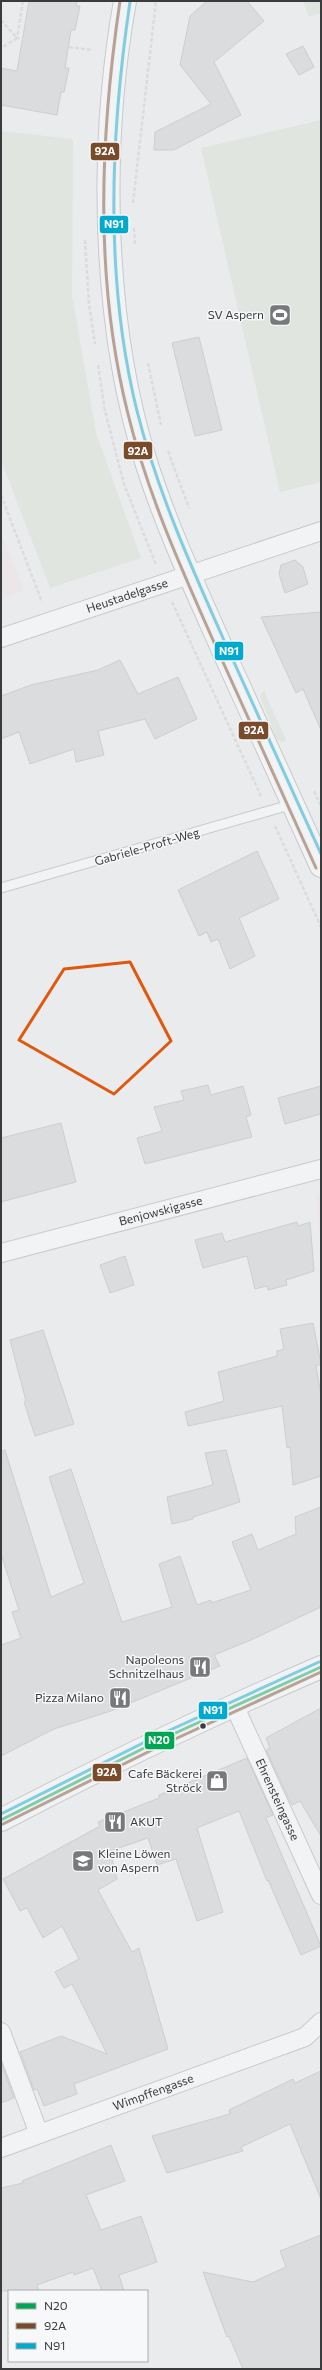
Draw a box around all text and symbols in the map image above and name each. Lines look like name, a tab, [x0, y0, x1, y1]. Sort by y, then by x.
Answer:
line badge: 92A	[90, 142, 120, 161]
text: 92A	[95, 144, 116, 157]
line badge: N91	[99, 215, 129, 234]
text: N91	[104, 217, 124, 230]
sports icon: SV Aspern	[267, 302, 293, 328]
place label: SV Aspern	[208, 307, 264, 321]
line badge: 92A	[123, 441, 153, 460]
text: 92A	[128, 444, 149, 457]
street label: Heustadelgasse	[84, 575, 169, 615]
line badge: N91	[214, 641, 244, 661]
text: N91	[219, 644, 239, 657]
line badge: 92A	[238, 721, 269, 740]
text: 92A	[244, 723, 265, 736]
street label: Gabriele-Proft-Weg	[93, 824, 201, 868]
street label: Benjowskigasse	[117, 1192, 204, 1228]
place label: Napoleons Schnitzelhaus	[109, 1652, 184, 1680]
restaurant icon: Napoleons Schnitzelhaus	[187, 1654, 213, 1680]
restaurant icon: Pizza Milano	[107, 1685, 133, 1711]
place label: Pizza Milano	[35, 1690, 104, 1704]
line badge: N91	[198, 1701, 228, 1720]
text: N91	[203, 1703, 223, 1716]
unlabelled marker	[198, 1721, 208, 1731]
line badge: N20	[144, 1731, 175, 1750]
text: N20	[148, 1733, 170, 1746]
street label: Ehrensteingasse	[253, 1756, 303, 1842]
line badge: 92A	[92, 1763, 122, 1782]
text: 92A	[97, 1765, 118, 1778]
place label: Cafe Bäckerei Ströck	[128, 1766, 202, 1794]
shop icon: Cafe Bäckerei Ströck	[204, 1768, 230, 1794]
restaurant icon: AKUT	[102, 1809, 128, 1835]
place label: AKUT	[130, 1814, 163, 1828]
place label: Kleine Löwen von Aspern	[98, 1846, 170, 1874]
school or university icon: Kleine Löwen von Aspern	[70, 1848, 96, 1874]
street label: Wimpffengasse	[111, 2070, 195, 2113]
legend	[8, 2290, 148, 2362]
text: N20	[44, 2298, 68, 2312]
text: 92A	[44, 2318, 66, 2332]
text: N91	[44, 2338, 65, 2352]

